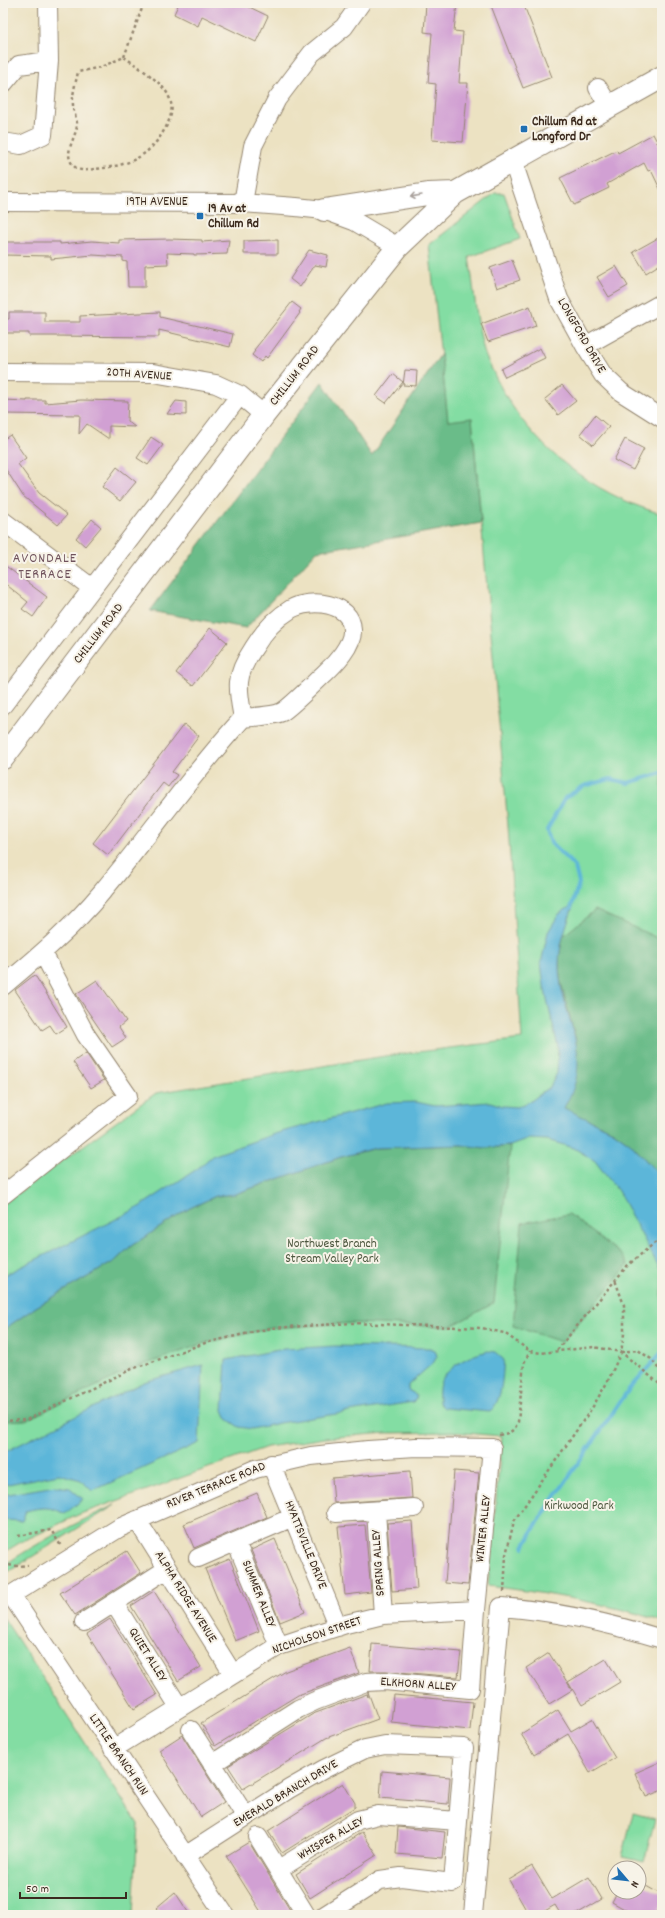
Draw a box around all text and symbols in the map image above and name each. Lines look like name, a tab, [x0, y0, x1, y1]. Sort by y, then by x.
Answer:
place label: Chillum Rd at Longford Dr	[532, 113, 597, 147]
marker: Chillum Rd at Longford Dr	[519, 124, 529, 134]
one-way arrow	[410, 192, 423, 200]
street label: 19TH AVENUE	[126, 193, 188, 212]
place label: 19 Av at Chillum Rd	[208, 200, 259, 234]
marker: 19 Av at Chillum Rd	[195, 211, 205, 221]
street label: LONGFORD DRIVE	[552, 295, 610, 377]
street label: CHILLUM ROAD	[265, 341, 325, 410]
street label: 20TH AVENUE	[106, 363, 172, 387]
district label: AVONDALE TERRACE	[13, 549, 77, 585]
street label: CHILLUM ROAD	[69, 599, 129, 668]
park label: Northwest Branch Stream Valley Park	[285, 1235, 379, 1269]
street label: RIVER TERRACE ROAD	[163, 1457, 269, 1515]
street label: WINTER ALLEY	[471, 1494, 497, 1563]
park label: Kirkwood Park	[544, 1497, 614, 1516]
street label: HYATTSVILLE DRIVE	[279, 1498, 331, 1592]
street label: SPRING ALLEY	[367, 1528, 391, 1597]
street label: ALPHA RIDGE AVENUE	[149, 1547, 221, 1647]
street label: SUMMER ALLEY	[236, 1558, 281, 1632]
street label: NICHOLSON STREET	[270, 1612, 364, 1660]
street label: QUIET ALLEY	[123, 1624, 172, 1687]
street label: ELKHORN ALLEY	[380, 1673, 458, 1697]
street label: LITTLE BRANCH RUN	[84, 1710, 152, 1800]
street label: EMERALD BRANCH DRIVE	[230, 1755, 342, 1833]
street label: WHISPER ALLEY	[294, 1812, 369, 1866]
north arrow	[607, 1860, 647, 1900]
scale bar	[20, 1874, 126, 1900]
text: N	[625, 1878, 642, 1890]
text: 50 m	[26, 1881, 49, 1898]

